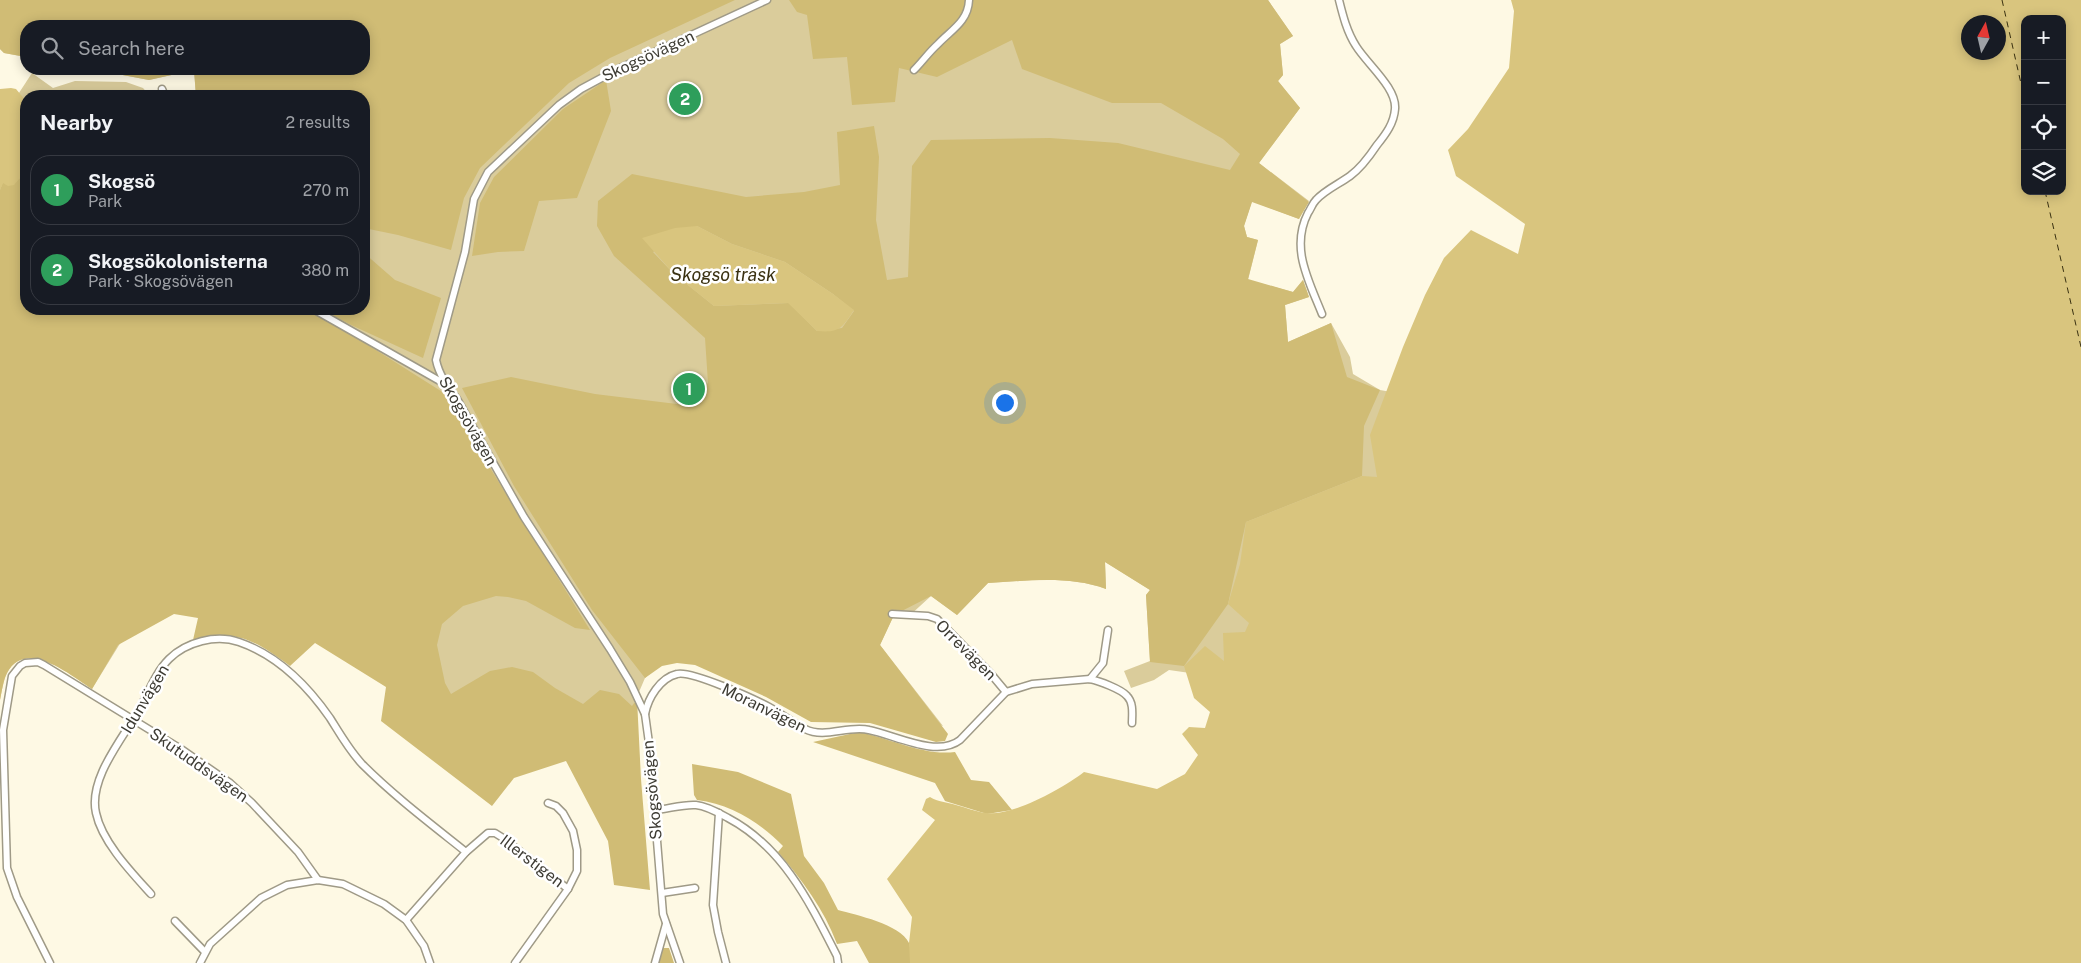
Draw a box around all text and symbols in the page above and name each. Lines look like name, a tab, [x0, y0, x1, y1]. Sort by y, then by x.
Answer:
north arrow	[1961, 15, 2006, 60]
map controls	[2021, 15, 2066, 195]
button: +	[2021, 15, 2066, 60]
search box	[20, 20, 370, 75]
street label: Skogsövägen	[599, 26, 697, 86]
icon: search	[38, 34, 66, 62]
text: Search here	[78, 37, 185, 59]
button: −	[2021, 60, 2066, 105]
pin: 2	[669, 80, 701, 118]
button: locate	[2021, 105, 2066, 150]
text: Nearby	[40, 110, 113, 135]
text: 2 results	[285, 113, 350, 132]
button: layers	[2021, 150, 2066, 195]
text: Skogsö	[88, 170, 155, 192]
text: 1	[54, 181, 60, 200]
text: 270 m	[303, 181, 349, 200]
text: Park	[88, 192, 122, 211]
text: Skogsökolonisterna	[88, 250, 268, 272]
text: 2	[52, 261, 62, 280]
text: 380 m	[301, 261, 349, 280]
water label: Skogsö träsk	[670, 264, 776, 285]
text: Park · Skogsövägen	[88, 272, 233, 291]
pin: 1	[673, 370, 705, 408]
street label: Skogsövägen	[435, 373, 501, 469]
your location	[992, 390, 1018, 416]
street label: Orrevägen	[932, 616, 1000, 684]
street label: Idunvägen	[117, 661, 173, 737]
street label: Moranvägen	[719, 679, 809, 737]
street label: Skutuddsvägen	[146, 724, 252, 806]
street label: Skogsövägen	[638, 740, 666, 840]
street label: Illerstigen	[496, 831, 568, 891]

